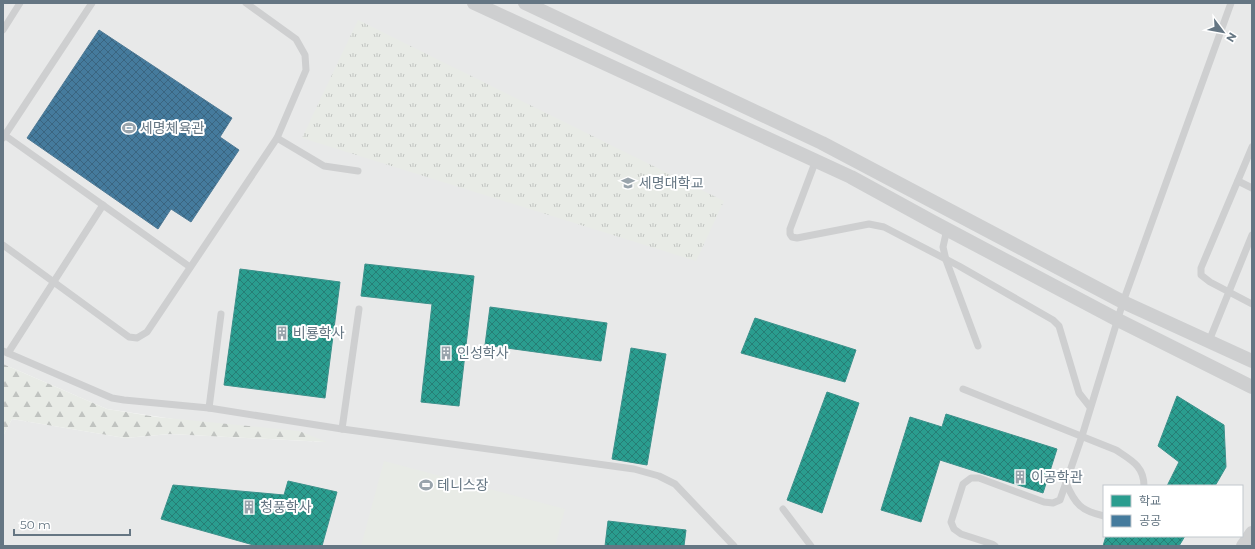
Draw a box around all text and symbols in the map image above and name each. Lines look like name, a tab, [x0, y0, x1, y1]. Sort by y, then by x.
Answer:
north arrow	[1203, 12, 1243, 52]
text: N	[1223, 30, 1240, 45]
place label: 세명체육관	[140, 119, 205, 137]
sports icon: 세명체육관	[121, 120, 137, 136]
place label: 세명대학교	[639, 174, 704, 192]
school or university icon: 세명대학교	[620, 175, 636, 191]
place label: 비룡학사	[293, 324, 345, 342]
building icon: 비룡학사	[274, 325, 290, 341]
place label: 인성학사	[457, 344, 509, 362]
building icon: 인성학사	[438, 345, 454, 361]
place label: 이공학관	[1031, 468, 1083, 486]
building icon: 이공학관	[1012, 469, 1028, 485]
place label: 테니스장	[437, 476, 489, 494]
sports icon: 테니스장	[418, 477, 434, 493]
legend	[1103, 485, 1243, 537]
text: 학교	[1139, 493, 1161, 508]
place label: 청풍학사	[260, 498, 312, 516]
building icon: 청풍학사	[241, 499, 257, 515]
scale bar	[14, 511, 130, 537]
text: 공공	[1139, 513, 1161, 528]
text: 50 m	[20, 517, 51, 532]

